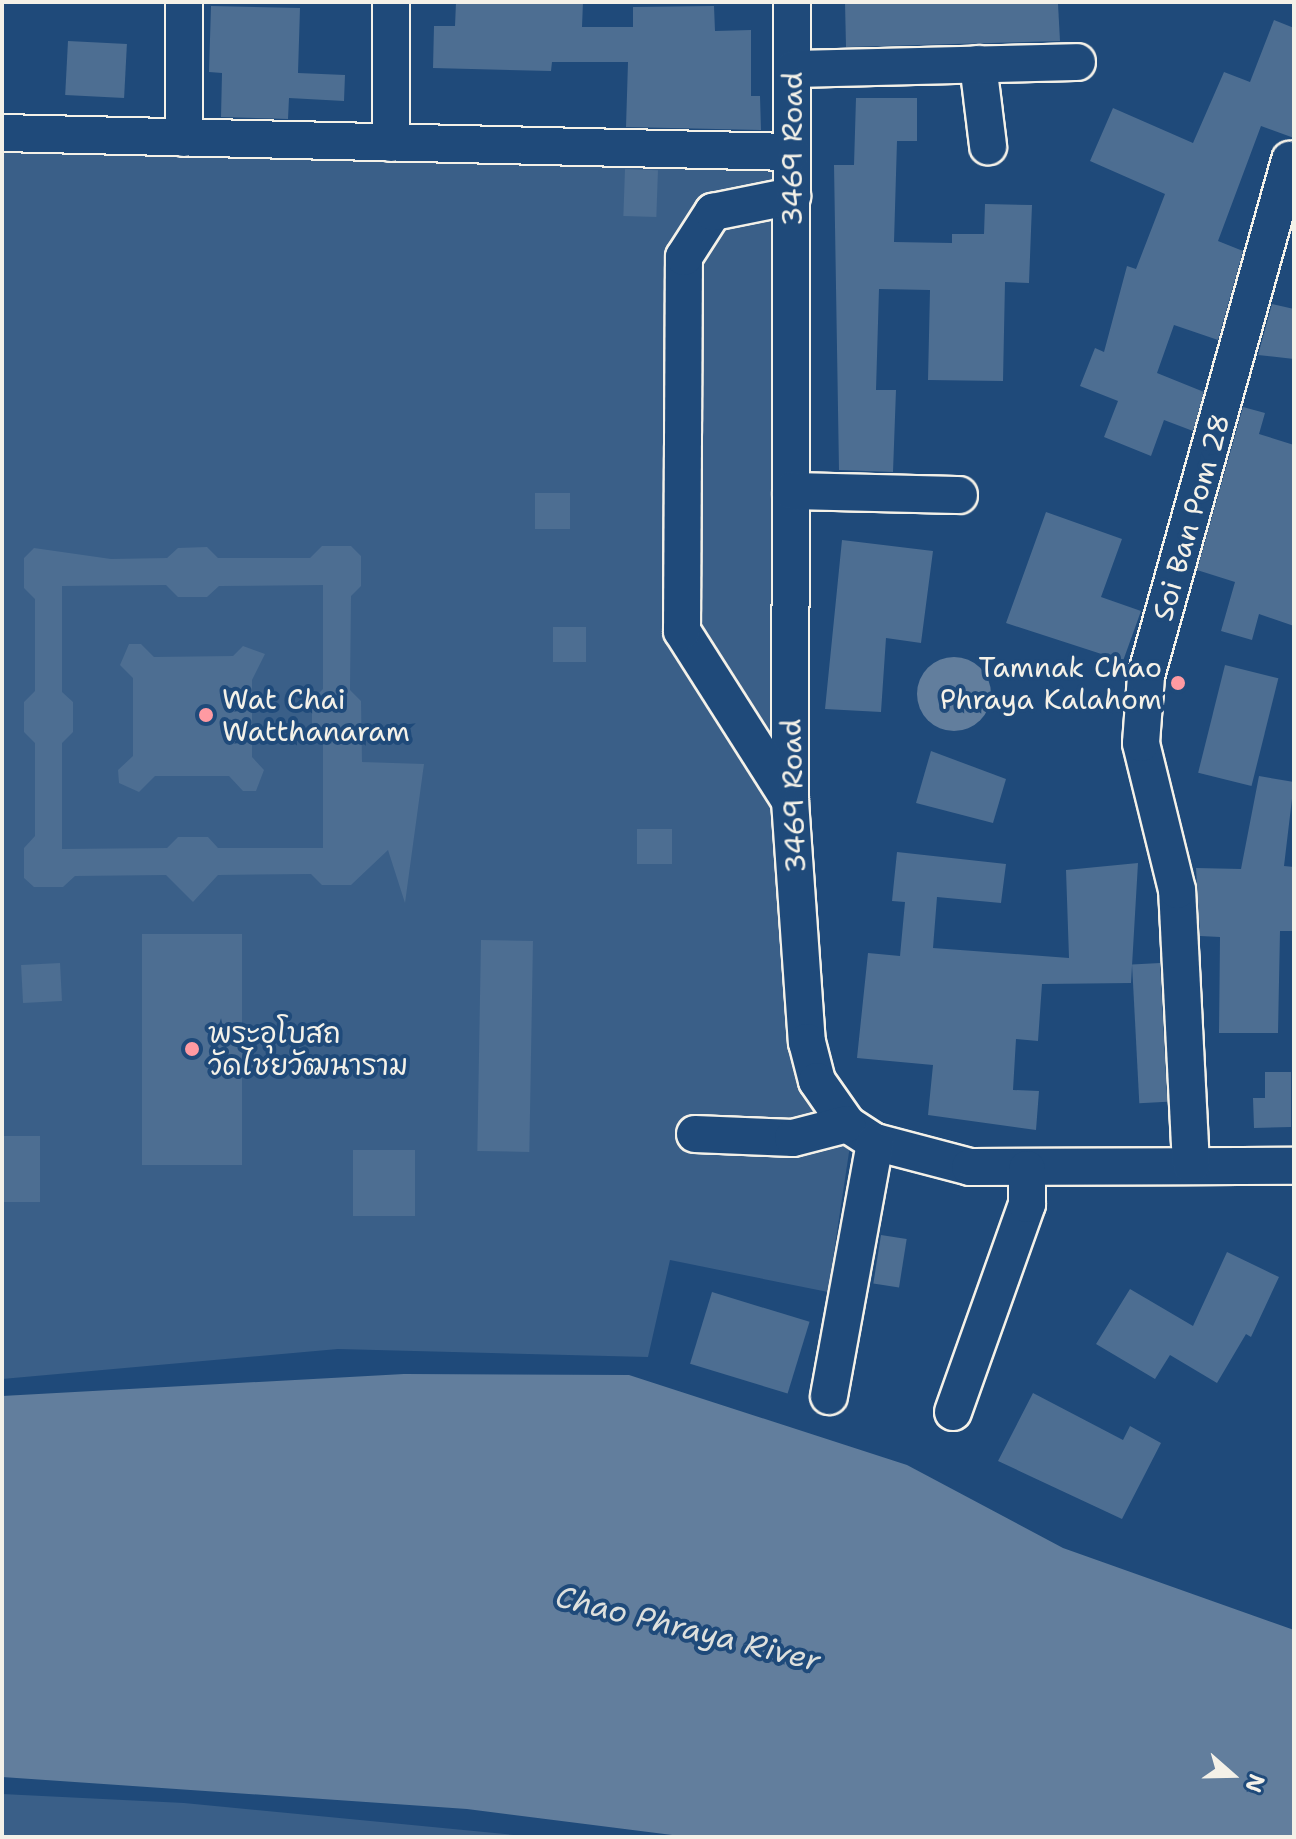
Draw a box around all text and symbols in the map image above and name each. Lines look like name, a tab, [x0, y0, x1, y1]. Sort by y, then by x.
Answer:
street label: 3469 Road	[775, 72, 809, 226]
street label: Soi Ban Pom 28	[1145, 410, 1237, 624]
place label: Tamnak Chao Phraya Kalahom	[940, 650, 1162, 716]
marker: Tamnak Chao Phraya Kalahom	[1169, 674, 1187, 692]
place label: Wat Chai Watthanaram	[222, 682, 410, 748]
marker: Wat Chai Watthanaram	[197, 706, 215, 724]
street label: 3469 Road	[774, 718, 812, 874]
place label: พระอุโบสถ วัดไชยวัฒนาราม	[208, 1016, 408, 1082]
marker: พระอุโบสถ วัดไชยวัฒนาราม	[183, 1040, 201, 1058]
water label: Chao Phraya River	[552, 1579, 824, 1679]
north arrow	[1192, 1735, 1272, 1815]
text: N	[1238, 1770, 1272, 1797]

